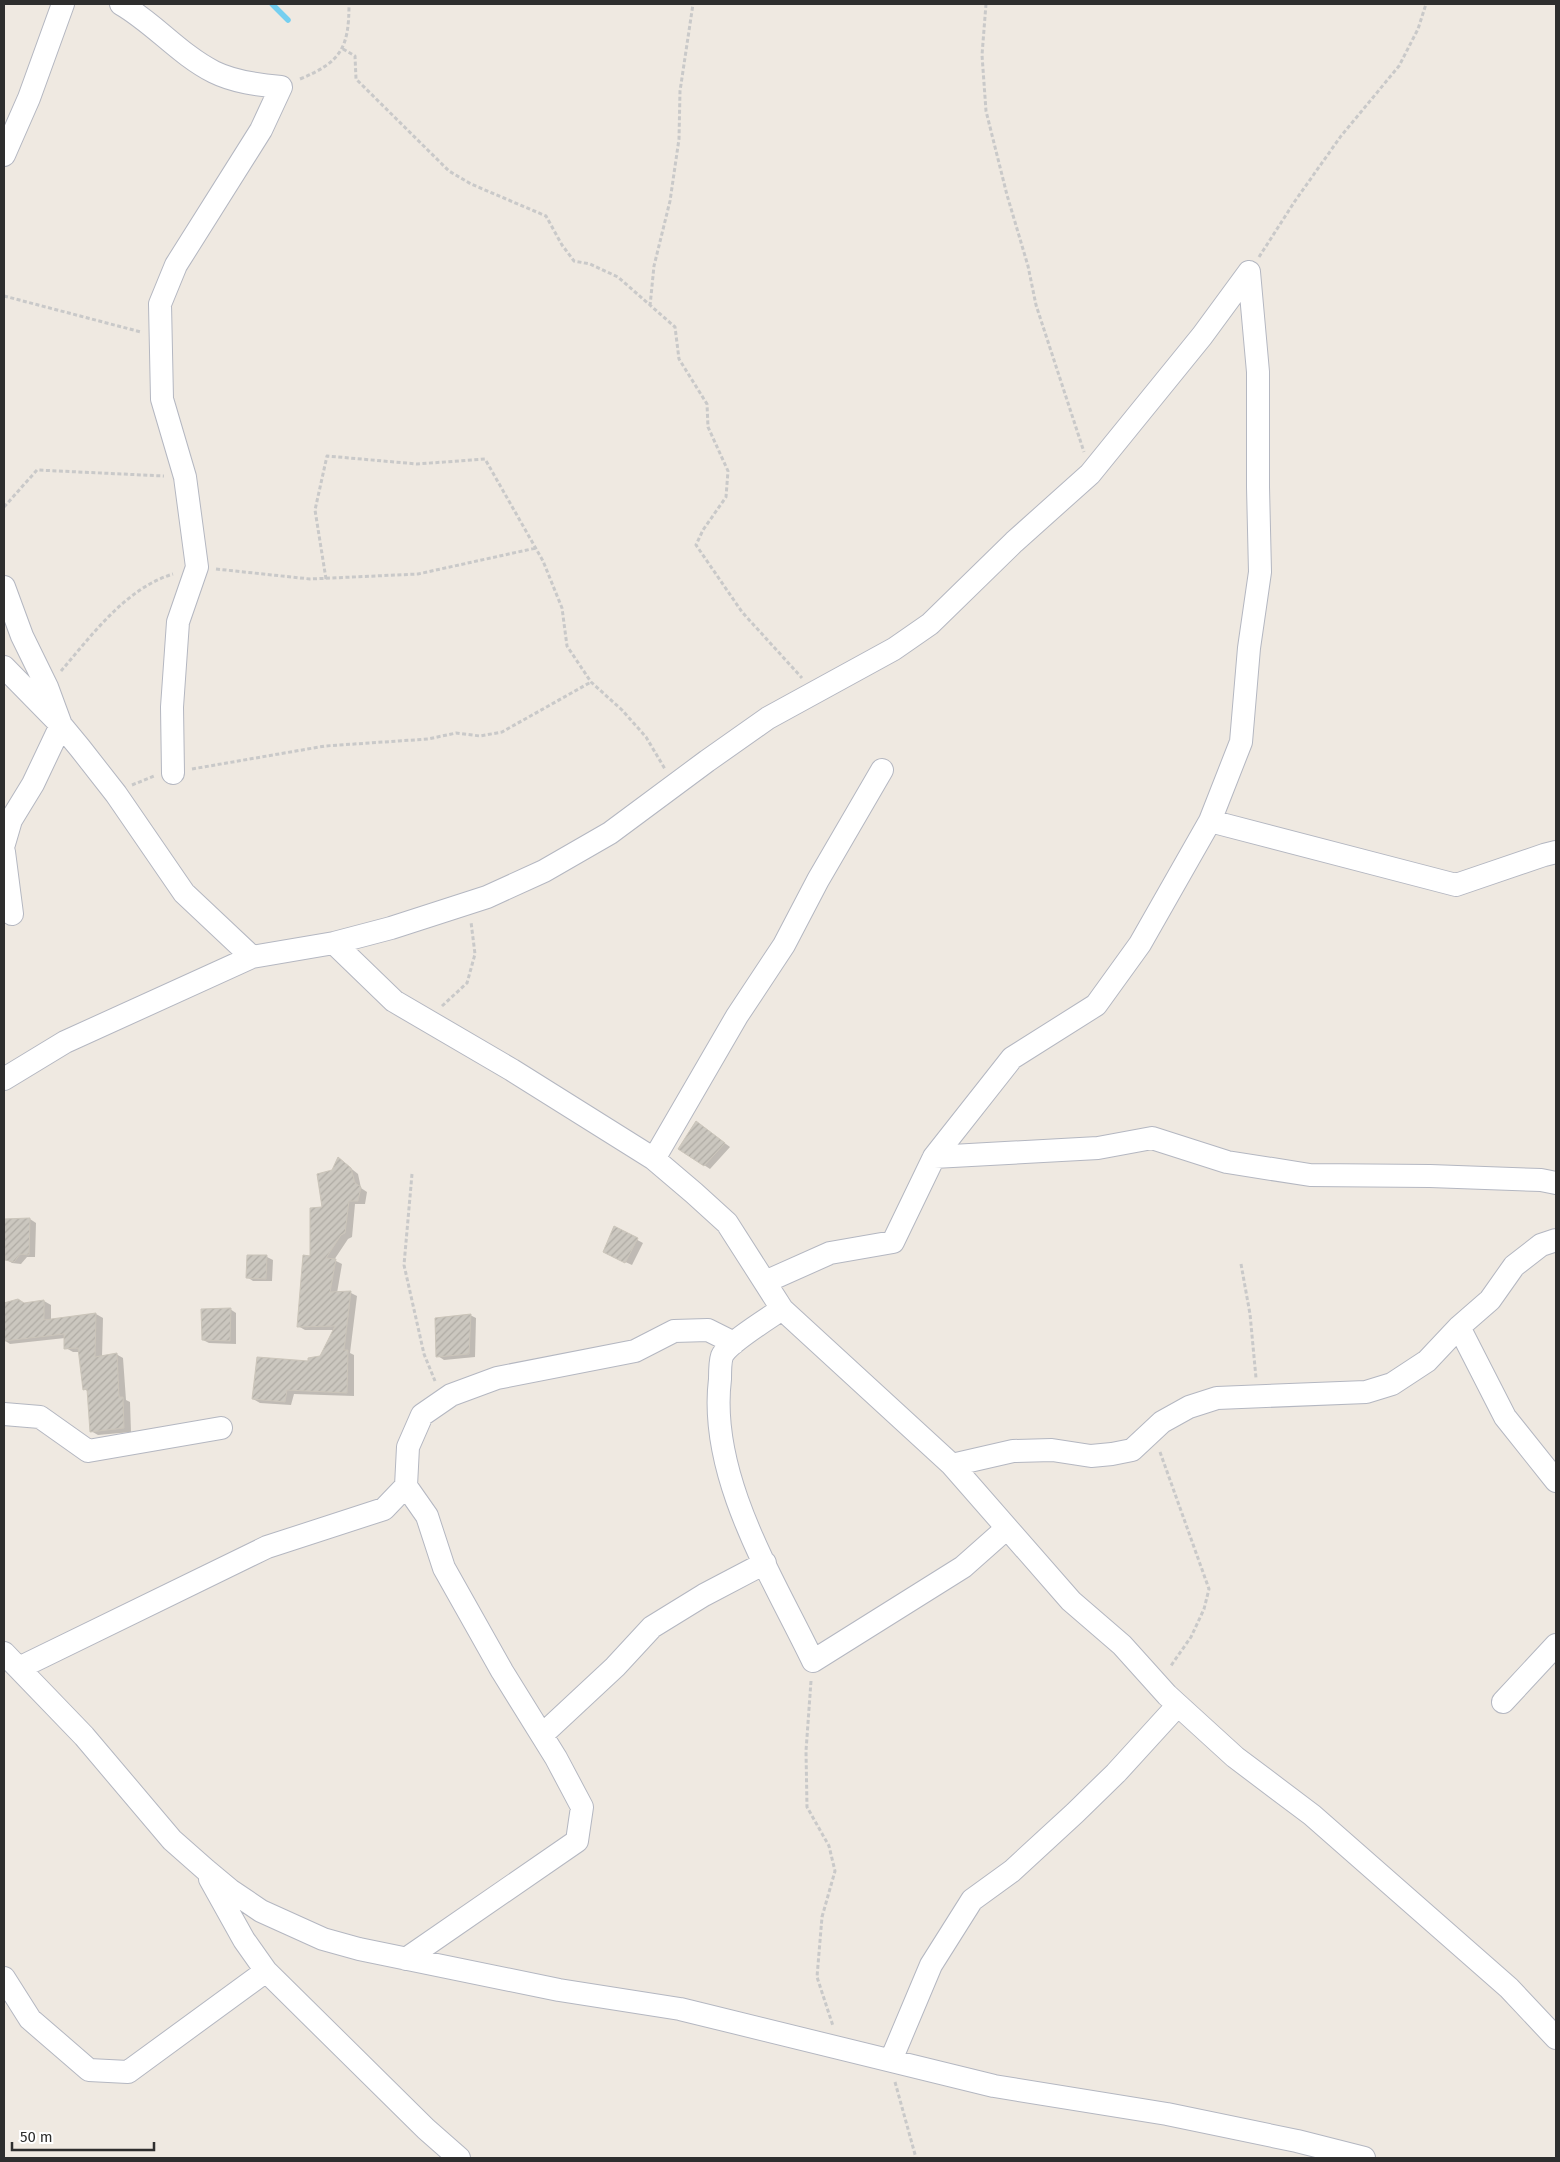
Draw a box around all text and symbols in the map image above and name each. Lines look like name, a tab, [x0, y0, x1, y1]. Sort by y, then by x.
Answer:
scale bar	[12, 2120, 155, 2152]
text: 50 m	[20, 2128, 53, 2146]

